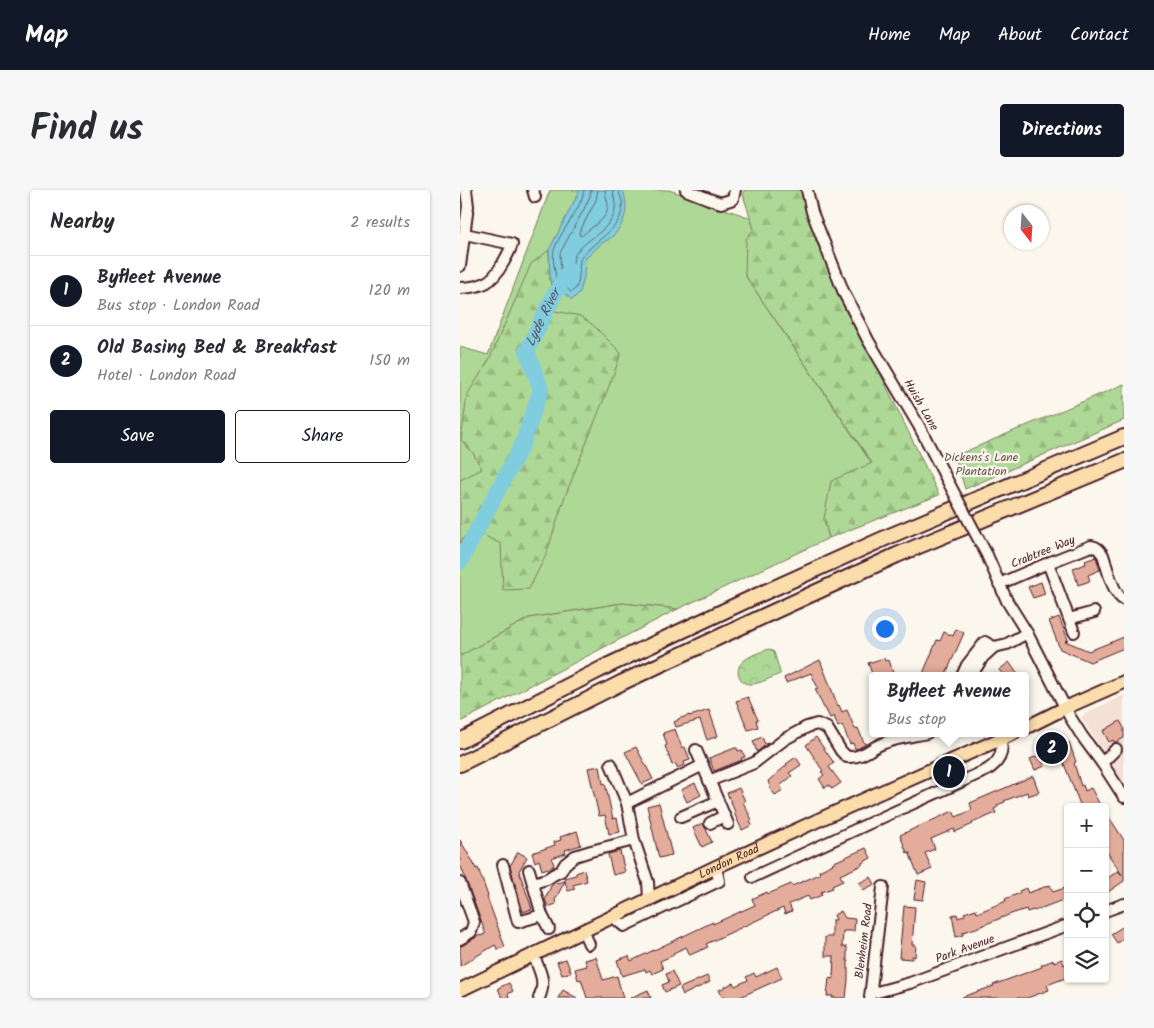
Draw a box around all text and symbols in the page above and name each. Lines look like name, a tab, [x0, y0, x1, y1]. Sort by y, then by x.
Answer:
text: Map	[25, 16, 68, 55]
text: Home	[868, 21, 911, 50]
text: Map	[939, 21, 970, 50]
text: About	[998, 21, 1042, 50]
text: Contact	[1070, 21, 1129, 50]
text: Find us	[30, 102, 143, 158]
button: Directions	[1000, 104, 1124, 157]
north arrow	[1004, 205, 1049, 250]
text: Nearby	[50, 206, 115, 239]
text: 2 results	[350, 210, 410, 235]
text: Byfleet Avenue	[97, 263, 221, 293]
text: 1	[64, 278, 68, 303]
text: 120 m	[369, 278, 410, 303]
water label: Lyde River	[520, 282, 568, 350]
text: Bus stop · London Road	[97, 293, 259, 318]
text: Old Basing Bed & Breakfast	[97, 333, 337, 363]
text: 2	[61, 348, 71, 373]
text: 150 m	[369, 348, 410, 373]
text: Hotel · London Road	[97, 363, 236, 388]
street label: Huish Lane	[899, 376, 944, 435]
button: Save	[50, 410, 225, 463]
button: Share	[235, 410, 410, 463]
park label: Dickens's Lane Plantation	[944, 448, 1019, 481]
street label: Crabtree Way	[1008, 530, 1078, 574]
your location	[872, 616, 898, 642]
popup	[869, 672, 1029, 737]
text: Byfleet Avenue	[887, 677, 1011, 707]
text: Bus stop	[887, 707, 946, 732]
pin: 2	[1036, 729, 1068, 767]
pin: 1	[933, 753, 965, 791]
map controls	[1064, 803, 1109, 983]
button: +	[1064, 803, 1109, 848]
street label: London Road	[695, 839, 763, 884]
button: −	[1064, 848, 1109, 893]
button: locate	[1064, 893, 1109, 938]
street label: Blenheim Road	[850, 901, 878, 980]
street label: Park Avenue	[933, 929, 998, 969]
button: layers	[1064, 938, 1109, 983]

